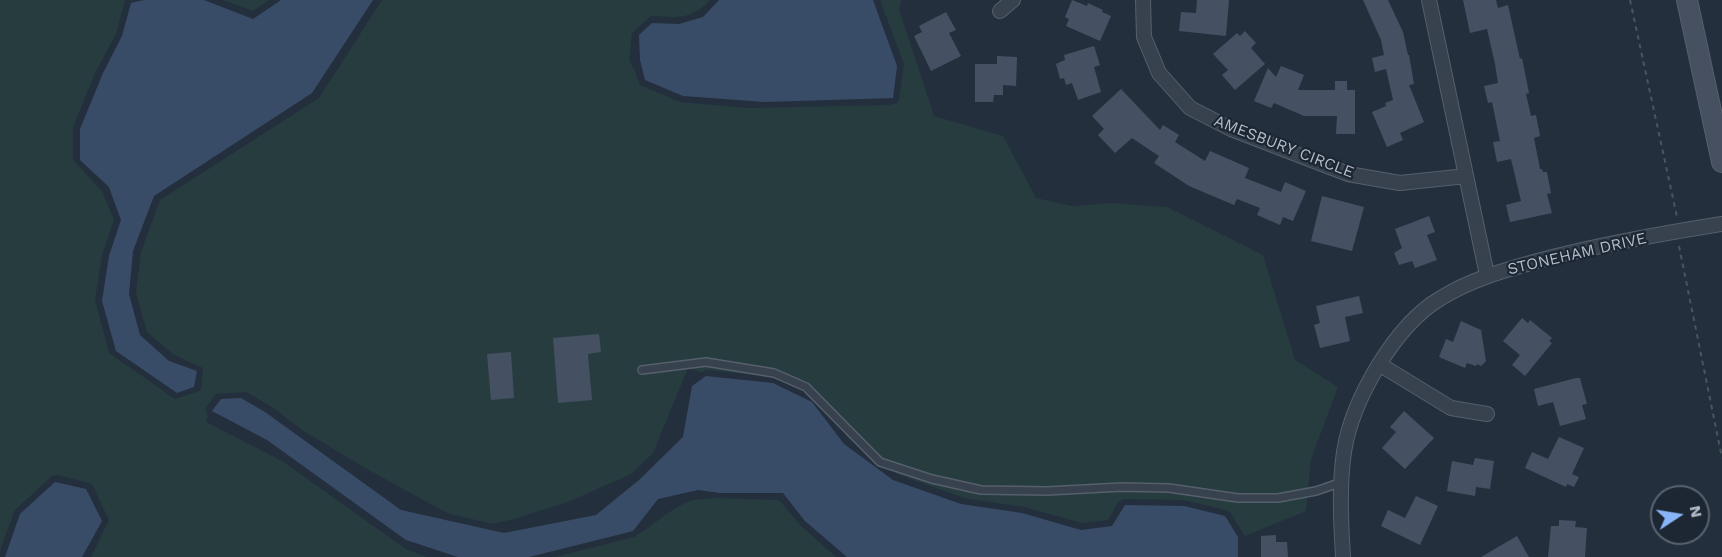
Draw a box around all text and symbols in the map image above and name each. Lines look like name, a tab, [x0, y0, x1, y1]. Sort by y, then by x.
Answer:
street label: AMESBURY CIRCLE	[1211, 111, 1357, 183]
street label: STONEHAM DRIVE	[1506, 229, 1648, 279]
north arrow	[1650, 485, 1710, 545]
text: N	[1686, 504, 1707, 519]

